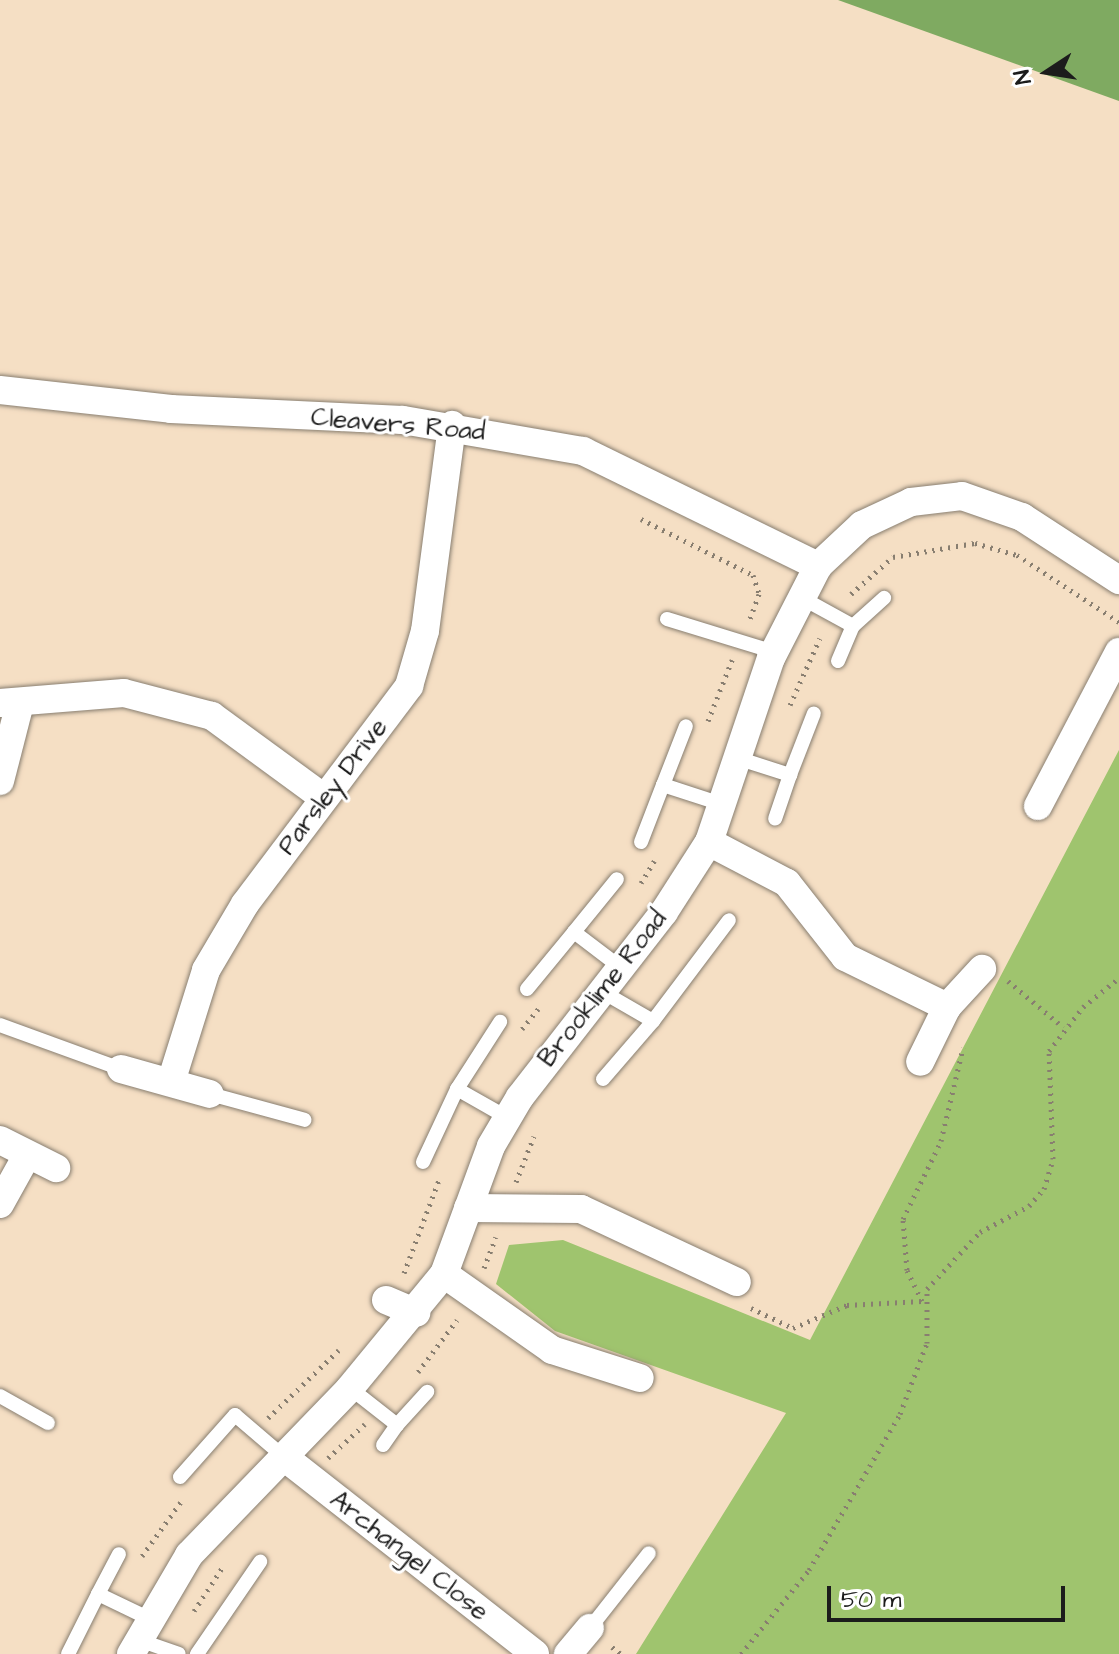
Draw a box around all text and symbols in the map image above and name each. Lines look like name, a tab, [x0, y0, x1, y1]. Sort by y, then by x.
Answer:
north arrow	[1007, 32, 1087, 112]
text: N	[1006, 67, 1040, 87]
street label: Cleavers Road	[310, 402, 486, 448]
street label: Parsley Drive	[272, 713, 394, 861]
street label: Brooklime Road	[532, 904, 674, 1074]
street label: Archangel Close	[323, 1484, 495, 1628]
scale bar	[831, 1570, 1069, 1620]
text: 50 m	[841, 1583, 901, 1617]

